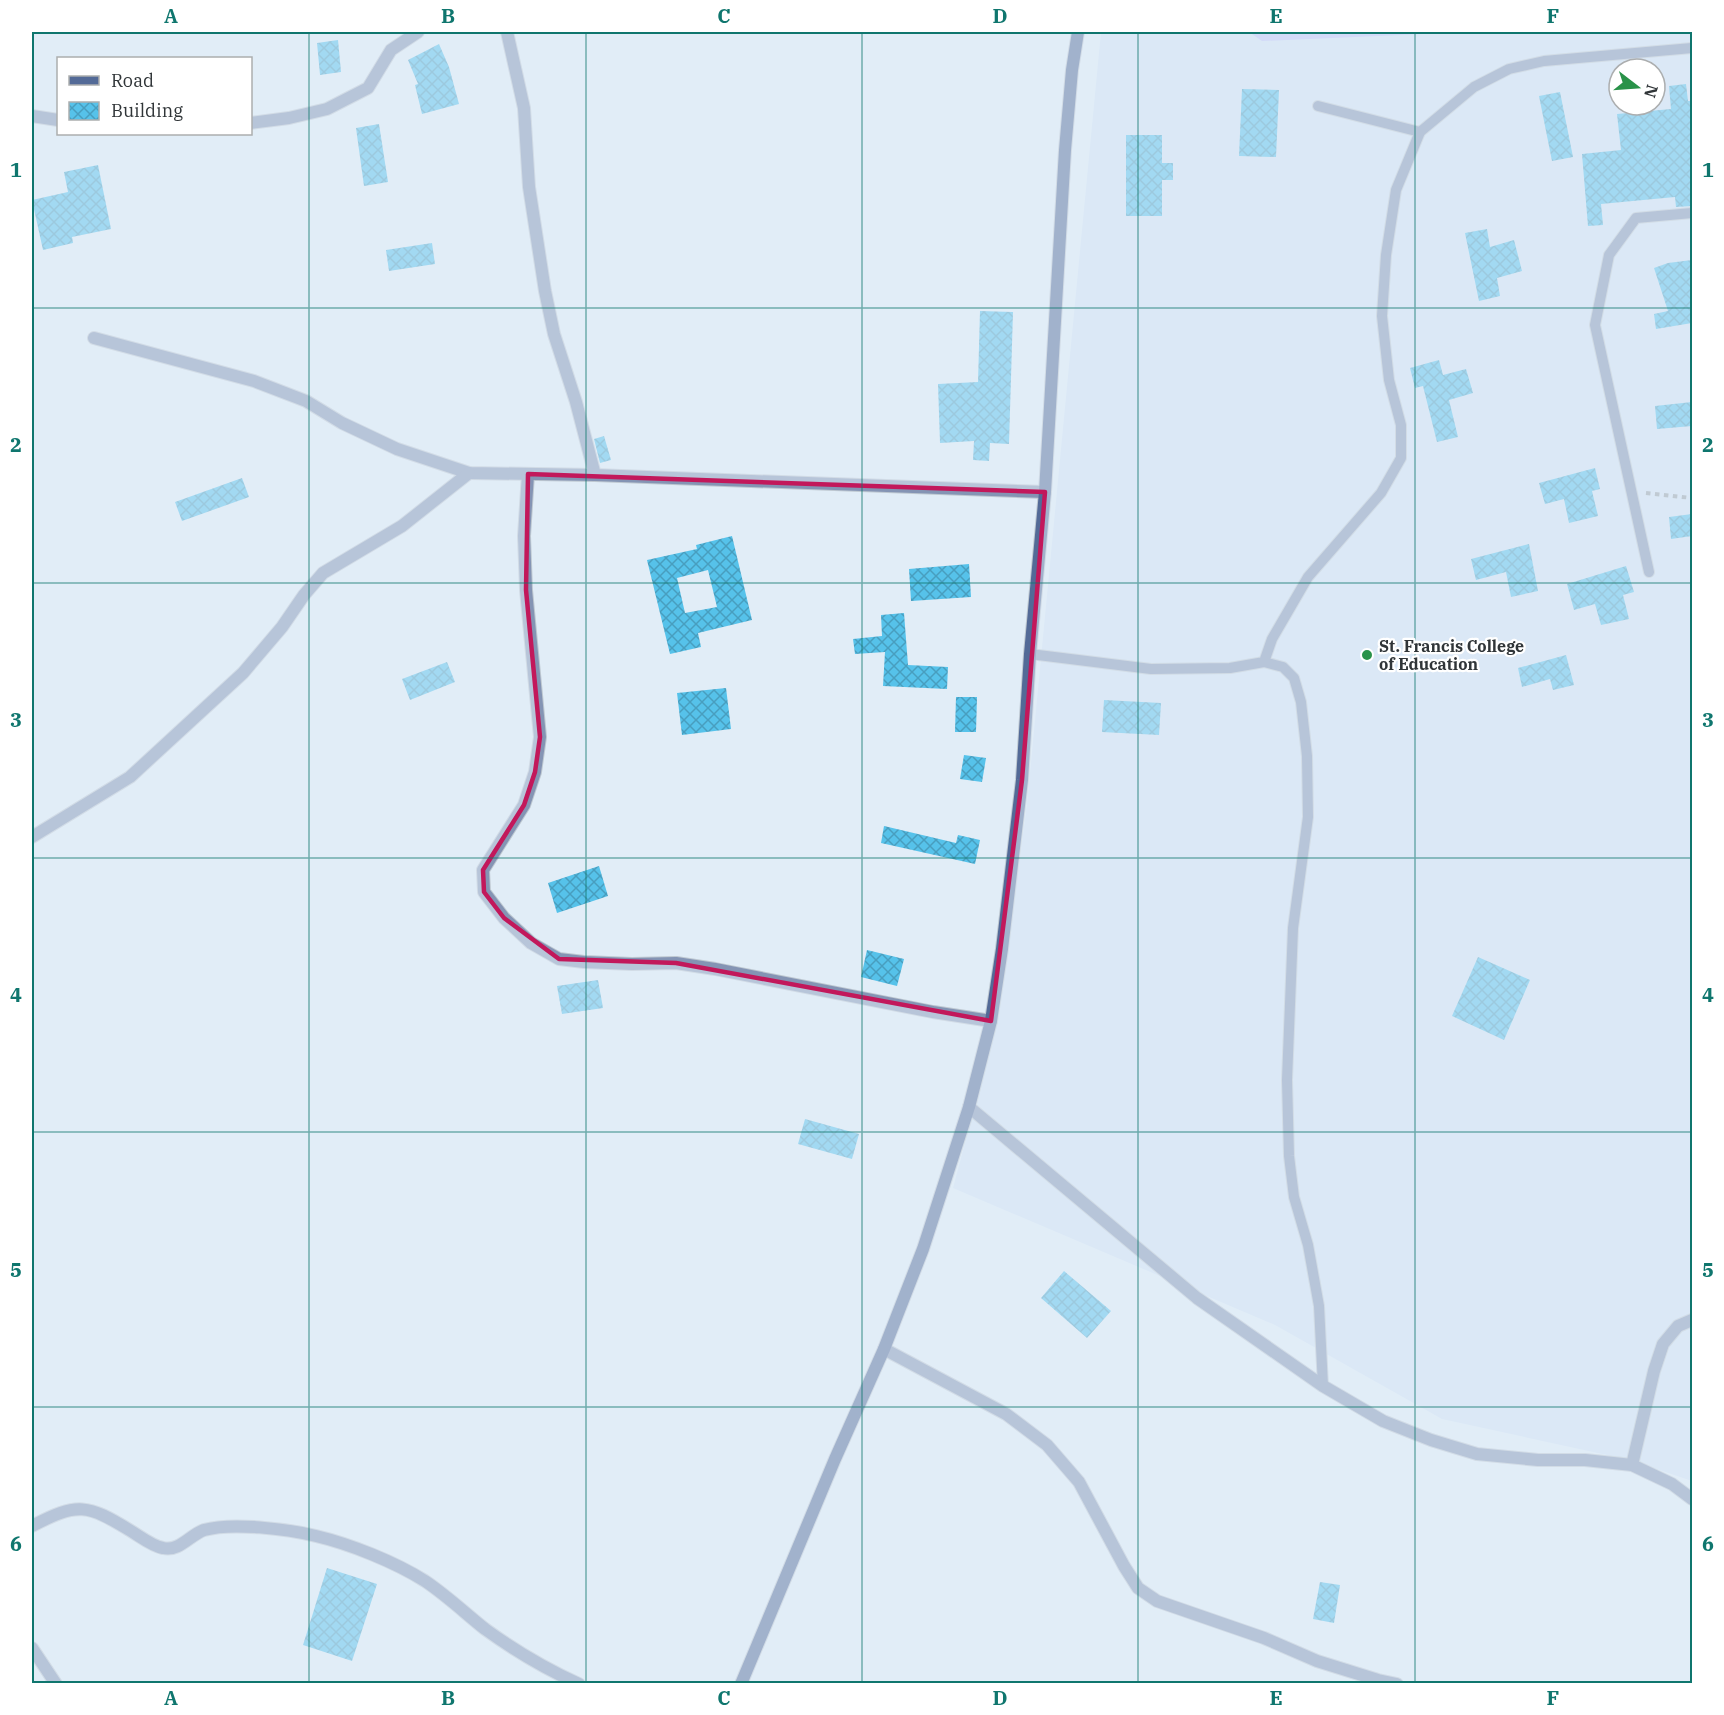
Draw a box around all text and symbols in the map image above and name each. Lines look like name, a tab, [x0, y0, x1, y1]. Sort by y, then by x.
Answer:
text: A	[164, 2, 178, 29]
text: B	[441, 2, 455, 29]
text: C	[717, 2, 731, 29]
text: D	[992, 2, 1008, 29]
text: E	[1269, 2, 1283, 29]
text: F	[1547, 2, 1559, 29]
legend	[57, 57, 252, 135]
north arrow	[1607, 57, 1667, 117]
text: Road	[111, 69, 154, 92]
text: N	[1640, 82, 1663, 100]
text: Building	[111, 99, 183, 122]
text: 1	[10, 156, 22, 183]
text: 1	[1702, 156, 1714, 183]
text: 2	[10, 431, 22, 458]
text: 2	[1702, 431, 1714, 458]
place label: St. Francis College of Education	[1379, 636, 1524, 674]
marker: St. Francis College of Education	[1360, 648, 1374, 662]
text: 3	[10, 706, 22, 733]
text: 3	[1702, 706, 1714, 733]
text: 4	[10, 981, 22, 1008]
text: 4	[1702, 981, 1714, 1008]
text: 5	[10, 1256, 22, 1283]
text: 5	[1702, 1256, 1714, 1283]
text: 6	[10, 1530, 22, 1557]
text: 6	[1702, 1530, 1714, 1557]
text: A	[164, 1684, 178, 1711]
text: B	[441, 1684, 455, 1711]
text: C	[717, 1684, 731, 1711]
text: D	[992, 1684, 1008, 1711]
text: E	[1269, 1684, 1283, 1711]
text: F	[1547, 1684, 1559, 1711]

